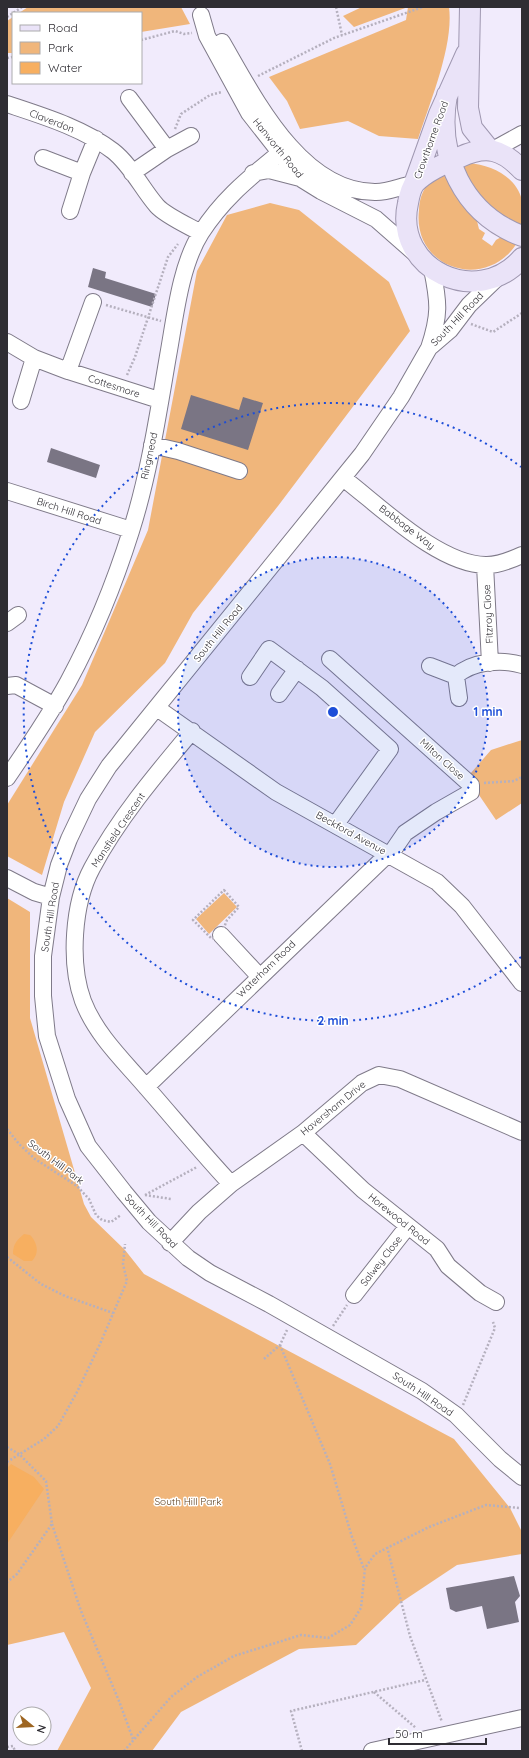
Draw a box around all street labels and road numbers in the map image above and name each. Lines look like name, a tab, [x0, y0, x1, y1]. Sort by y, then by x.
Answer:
street label: Crowthorne Road	[411, 99, 451, 181]
street label: Claverdon	[28, 106, 76, 136]
street label: Hanworth Road	[250, 116, 306, 180]
street label: South Hill Road	[428, 289, 486, 349]
street label: Cottesmore	[86, 371, 142, 401]
street label: Ringmead	[138, 431, 160, 481]
street label: Birch Hill Road	[35, 494, 103, 528]
street label: Babbage Way	[377, 502, 437, 552]
street label: Fitzroy Close	[480, 584, 496, 644]
street label: South Hill Road	[191, 601, 245, 665]
street label: Milton Close	[417, 736, 467, 783]
street label: Mansfield Crescent	[88, 790, 148, 870]
street label: Beckford Avenue	[313, 808, 389, 858]
street label: South Hill Road	[38, 881, 62, 953]
street label: Waterham Road	[234, 938, 298, 1000]
street label: Haversham Drive	[298, 1077, 369, 1138]
street label: South Hill Park	[25, 1137, 87, 1187]
street label: Horewood Road	[365, 1190, 433, 1248]
street label: South Hill Road	[122, 1191, 180, 1251]
street label: Salwey Close	[357, 1233, 405, 1289]
street label: South Hill Road	[390, 1369, 456, 1419]

